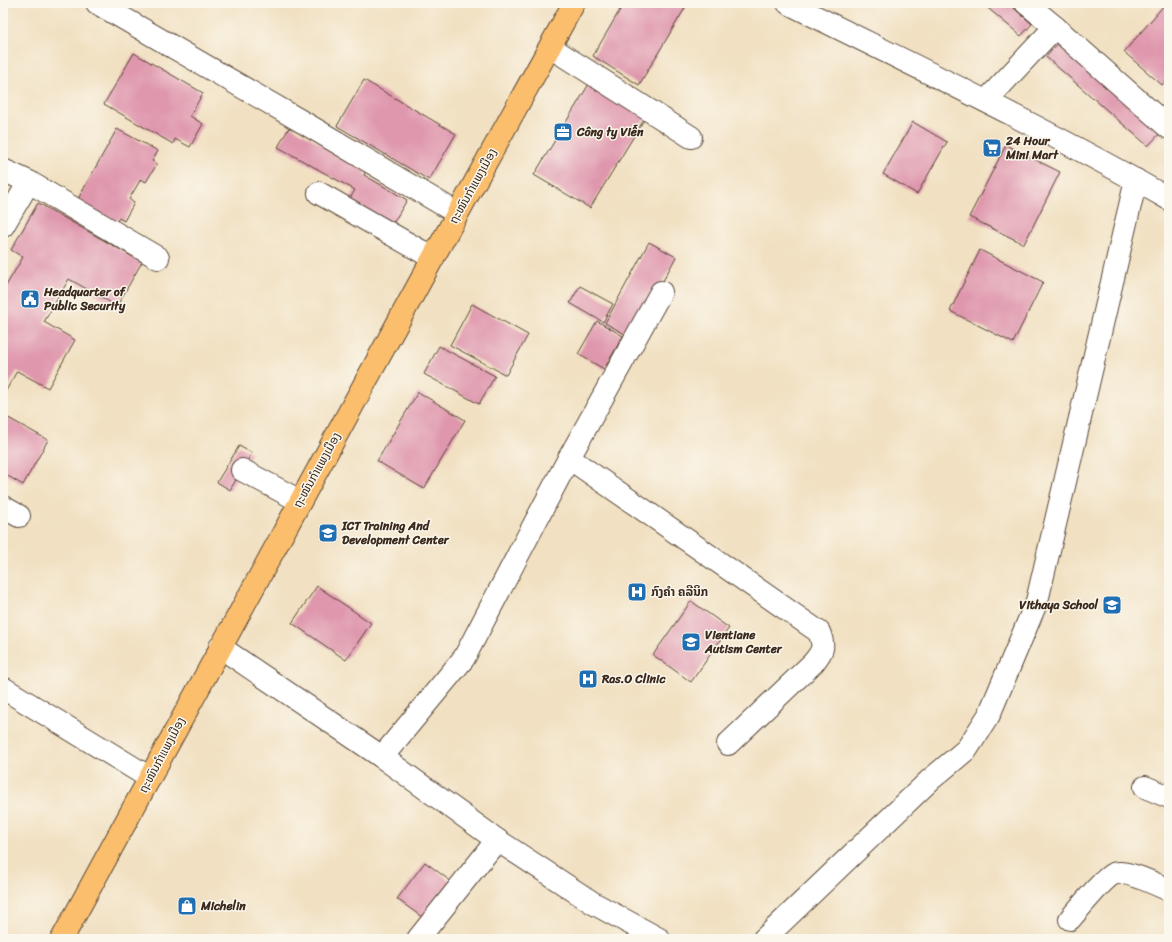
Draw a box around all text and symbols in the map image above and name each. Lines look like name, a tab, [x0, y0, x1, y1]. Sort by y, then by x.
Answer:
office icon: Công ty Viễn	[552, 121, 574, 143]
place label: Công ty Viễn	[576, 121, 644, 143]
place label: 24 Hour Mini Mart	[1005, 130, 1059, 166]
supermarket icon: 24 Hour Mini Mart	[981, 137, 1003, 159]
street label: ຖະໜົນກຳແພງເມືອງ	[443, 144, 503, 228]
place label: Headquarter of Public Security	[43, 281, 127, 317]
public building icon: Headquarter of Public Security	[19, 288, 41, 310]
street label: ຖະໜົນກຳແພງເມືອງ	[287, 428, 347, 512]
place label: ICT Training And Development Center	[341, 515, 450, 551]
school or university icon: ICT Training And Development Center	[317, 522, 339, 544]
hospital icon: ກົງຄຳ ຄລີນິກ	[626, 581, 648, 603]
place label: ກົງຄຳ ຄລີນິກ	[651, 581, 708, 603]
place label: Vithaya School	[1019, 594, 1099, 616]
school or university icon: Vithaya School	[1101, 594, 1123, 616]
place label: Vientiane Autism Center	[704, 624, 783, 660]
school or university icon: Vientiane Autism Center	[680, 631, 702, 653]
hospital icon: Ras.O Clinic	[577, 668, 599, 690]
place label: Ras.O Clinic	[601, 668, 666, 690]
street label: ຖະໜົນກຳແພງເມືອງ	[133, 713, 191, 797]
shop icon: Michelin	[176, 895, 198, 917]
place label: Michelin	[200, 895, 246, 917]

